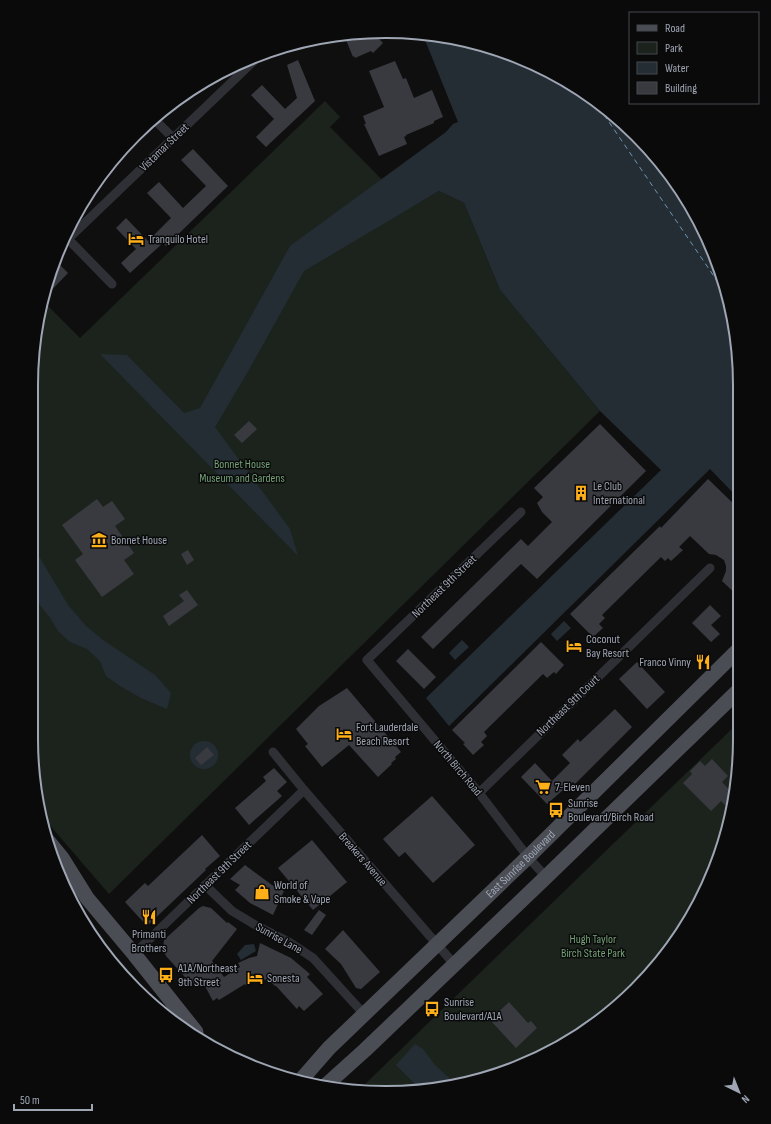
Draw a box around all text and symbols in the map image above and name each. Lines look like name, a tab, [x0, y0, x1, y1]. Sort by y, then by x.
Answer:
legend	[629, 12, 759, 104]
text: Road	[665, 21, 685, 36]
text: Park	[665, 41, 683, 56]
text: Water	[665, 61, 689, 76]
text: Building	[665, 81, 697, 96]
street label: Vistamar Street	[136, 120, 193, 175]
hotel icon: Tranquilo Hotel	[127, 230, 145, 248]
place label: Tranquilo Hotel	[148, 232, 208, 247]
park label: Bonnet House Museum and Gardens	[199, 457, 285, 486]
place label: Le Club International	[593, 479, 645, 508]
building icon: Le Club International	[572, 484, 590, 502]
museum icon: Bonnet House	[90, 531, 108, 549]
place label: Bonnet House	[111, 533, 167, 548]
street label: Northeast 9th Street	[409, 551, 480, 621]
place label: Coconut Bay Resort	[586, 632, 630, 661]
hotel icon: Coconut Bay Resort	[565, 637, 583, 655]
restaurant icon: Franco Vinny	[694, 653, 712, 671]
place label: Franco Vinny	[639, 655, 691, 670]
street label: Northeast 9th Court	[534, 671, 603, 739]
place label: Fort Lauderdale Beach Resort	[356, 720, 419, 749]
hotel icon: Fort Lauderdale Beach Resort	[335, 725, 353, 743]
street label: North Birch Road	[430, 737, 485, 799]
supermarket icon: 7-Eleven	[534, 778, 552, 796]
place label: 7-Eleven	[555, 780, 590, 795]
place label: Sunrise Boulevard/Birch Road	[568, 796, 654, 825]
bus stop icon: Sunrise Boulevard/Birch Road	[547, 801, 565, 819]
street label: East Sunrise Boulevard	[483, 827, 559, 901]
street label: Breakers Avenue	[335, 829, 390, 889]
street label: Northeast 9th Street	[184, 837, 255, 907]
place label: World of Smoke & Vape	[274, 878, 331, 907]
shop icon: World of Smoke & Vape	[253, 883, 271, 901]
restaurant icon: Primanti Brothers	[140, 908, 158, 926]
street label: Sunrise Lane	[253, 920, 305, 957]
place label: Primanti Brothers	[132, 927, 166, 956]
park label: Hugh Taylor Birch State Park	[561, 932, 625, 961]
place label: A1A/Northeast 9th Street	[177, 961, 238, 990]
bus stop icon: A1A/Northeast 9th Street	[157, 966, 175, 984]
hotel icon: Sonesta	[246, 969, 264, 987]
place label: Sonesta	[267, 971, 300, 986]
place label: Sunrise Boulevard/A1A	[444, 995, 502, 1024]
bus stop icon: Sunrise Boulevard/A1A	[423, 1000, 441, 1018]
north arrow	[719, 1072, 759, 1112]
scale bar	[14, 1086, 92, 1112]
text: N	[739, 1092, 752, 1106]
text: 50 m	[20, 1093, 40, 1108]

